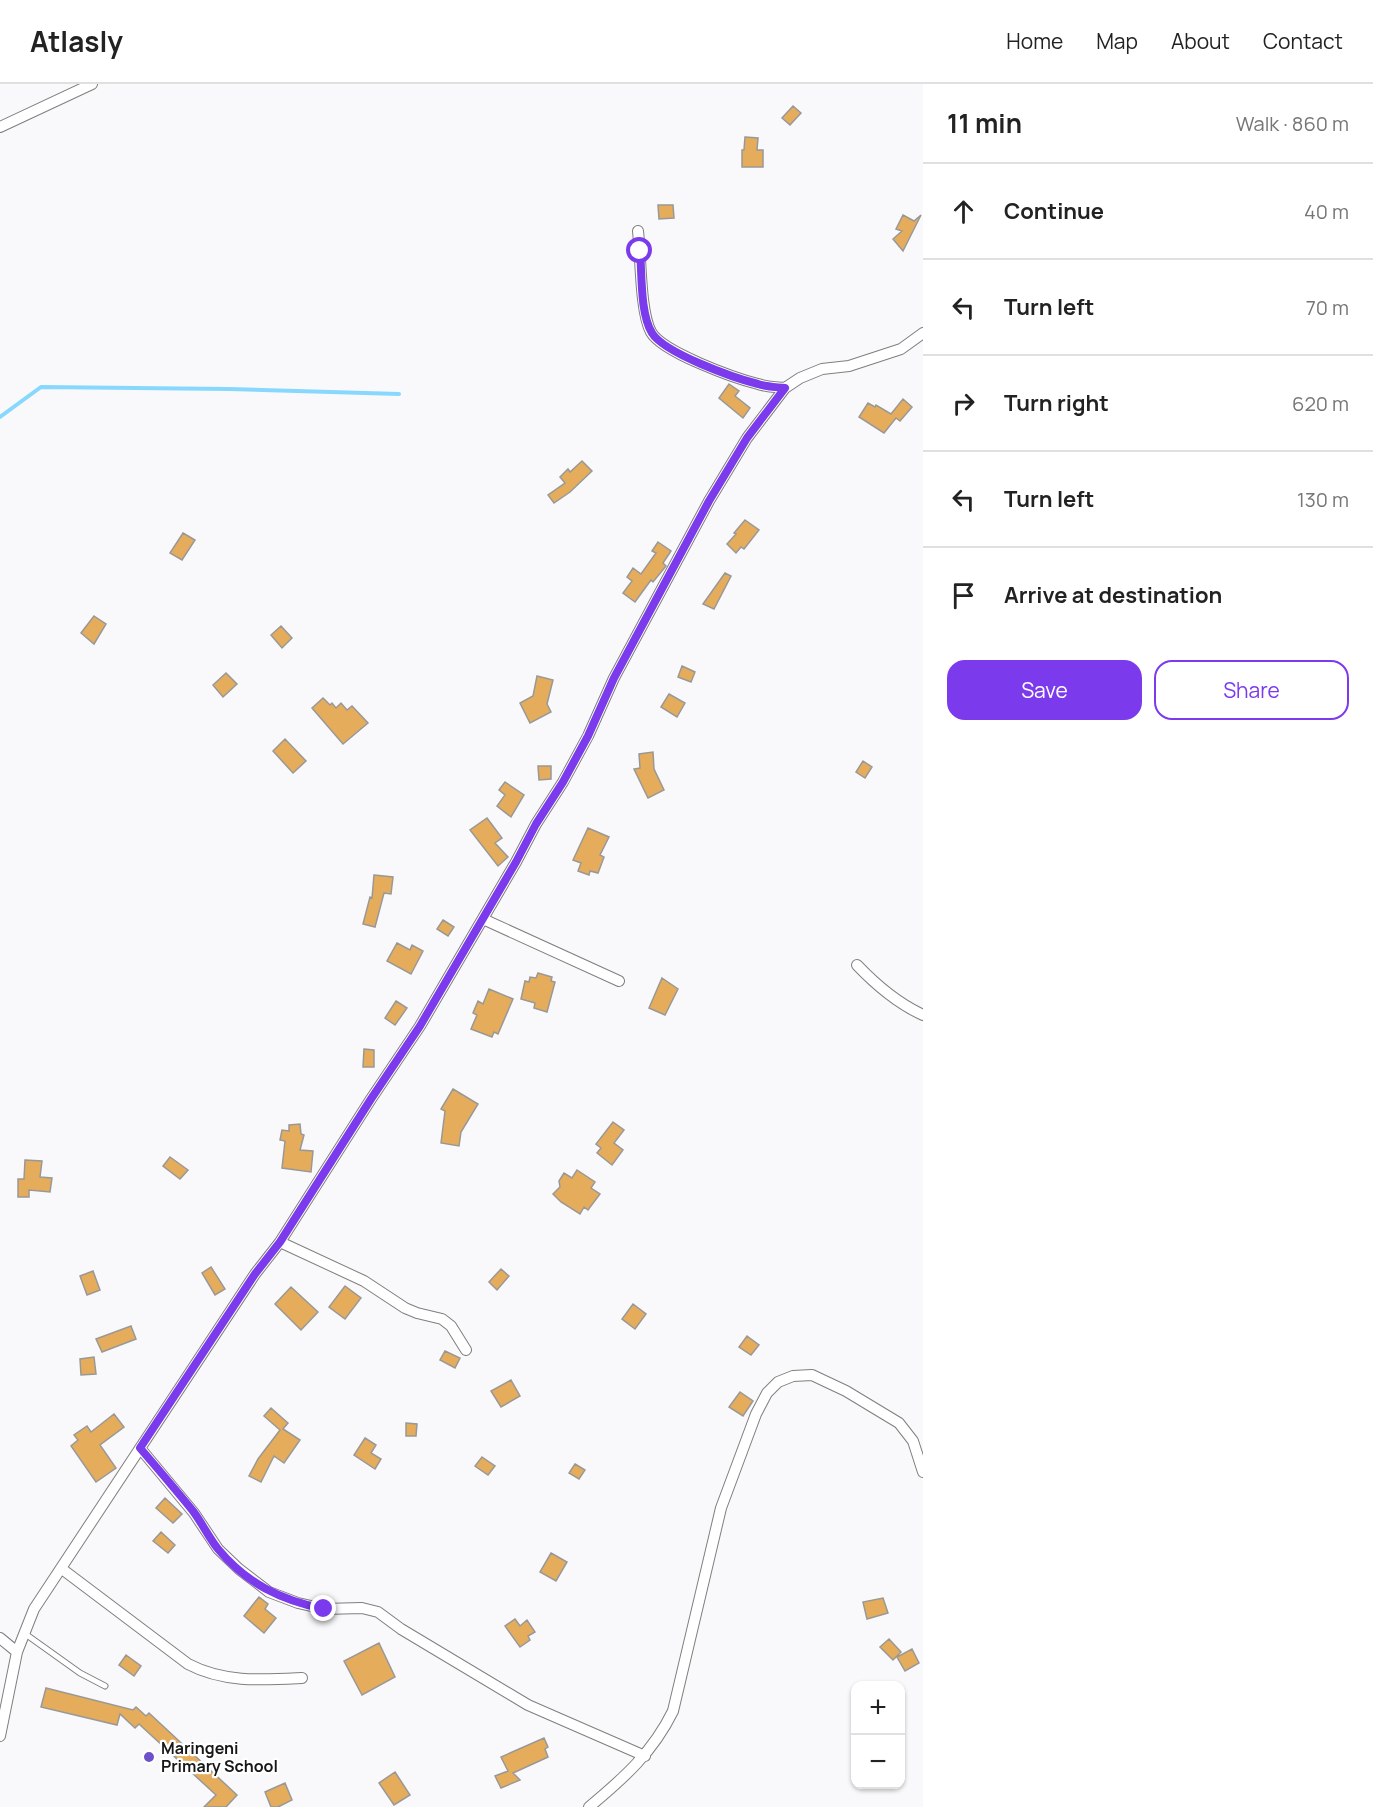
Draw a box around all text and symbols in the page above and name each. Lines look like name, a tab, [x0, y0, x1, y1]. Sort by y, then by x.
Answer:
text: Atlasly	[30, 22, 123, 60]
text: Home	[1006, 27, 1063, 55]
text: Map	[1096, 27, 1138, 55]
text: About	[1171, 27, 1230, 55]
text: Contact	[1263, 27, 1343, 55]
text: 11 min	[947, 105, 1022, 141]
text: Walk · 860 m	[1236, 110, 1349, 137]
icon: ahead	[947, 195, 980, 228]
text: Continue	[1004, 196, 1104, 226]
text: 40 m	[1304, 198, 1349, 225]
route start	[626, 237, 652, 263]
icon: left	[947, 291, 980, 324]
text: Turn left	[1004, 292, 1094, 322]
text: 70 m	[1306, 294, 1349, 321]
icon: right	[947, 387, 980, 420]
text: Turn right	[1004, 388, 1109, 418]
text: 620 m	[1292, 390, 1349, 417]
icon: left	[947, 483, 980, 516]
text: Turn left	[1004, 484, 1094, 514]
text: 130 m	[1297, 486, 1349, 513]
icon: arrive	[947, 579, 980, 612]
text: Arrive at destination	[1004, 580, 1222, 610]
button: Save	[947, 660, 1142, 720]
button: Share	[1154, 660, 1349, 720]
route end	[310, 1595, 336, 1621]
map controls	[851, 1681, 905, 1789]
button: +	[851, 1681, 905, 1735]
button: −	[851, 1735, 905, 1789]
place label: Maringeni Primary School	[161, 1737, 278, 1777]
marker: Maringeni Primary School	[142, 1750, 156, 1764]

